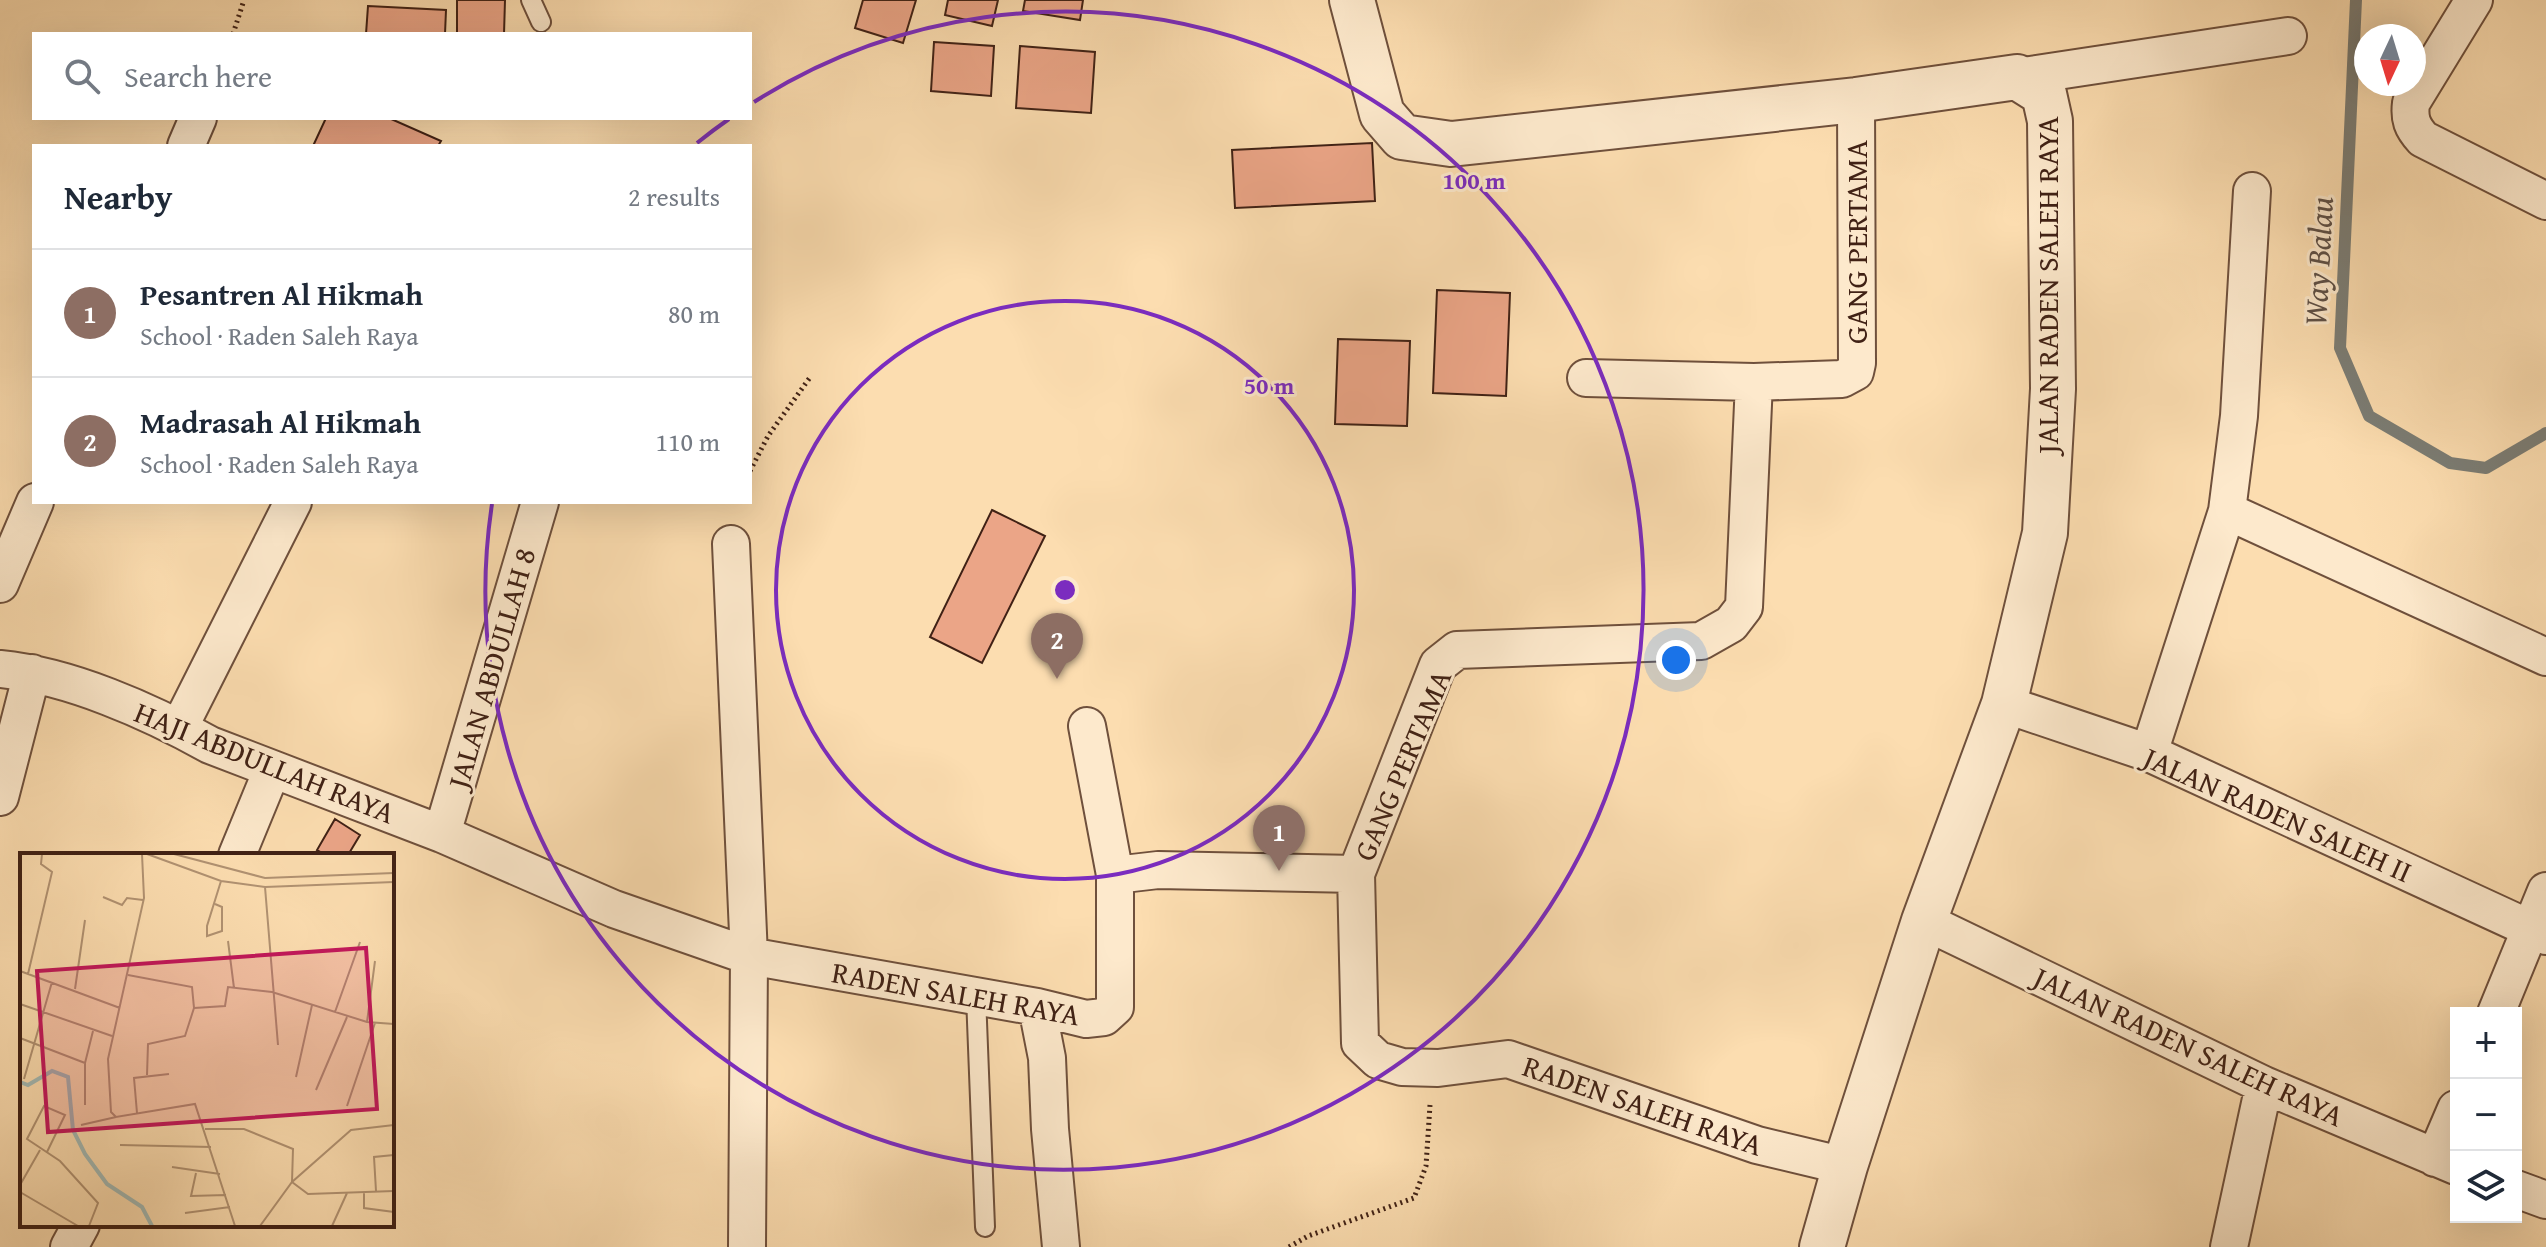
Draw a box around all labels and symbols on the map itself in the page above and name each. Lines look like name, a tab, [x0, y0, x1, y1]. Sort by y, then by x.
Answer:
north arrow	[2354, 24, 2426, 96]
street label: JALAN RADEN SALEH RAYA	[2025, 116, 2069, 458]
street label: GANG PERTAMA	[1834, 140, 1878, 344]
text: 100 m	[1442, 163, 1506, 198]
water label: Way Balau	[2291, 195, 2345, 327]
text: 50 m	[1244, 368, 1295, 403]
street label: JALAN ABDULLAH 8	[435, 543, 546, 797]
centre of rings	[1051, 576, 1079, 604]
pin: 2	[1031, 613, 1083, 679]
your location	[1656, 640, 1696, 680]
street label: GANG PERTAMA	[1342, 663, 1462, 867]
street label: HAJI ABDULLAH RAYA	[128, 690, 402, 834]
street label: JALAN RADEN SALEH II	[2133, 733, 2419, 893]
pin: 1	[1253, 805, 1305, 871]
inset map	[20, 853, 394, 1227]
street label: RADEN SALEH RAYA	[829, 950, 1083, 1036]
street label: JALAN RADEN SALEH RAYA	[2023, 953, 2351, 1137]
street label: RADEN SALEH RAYA	[1517, 1043, 1769, 1167]

